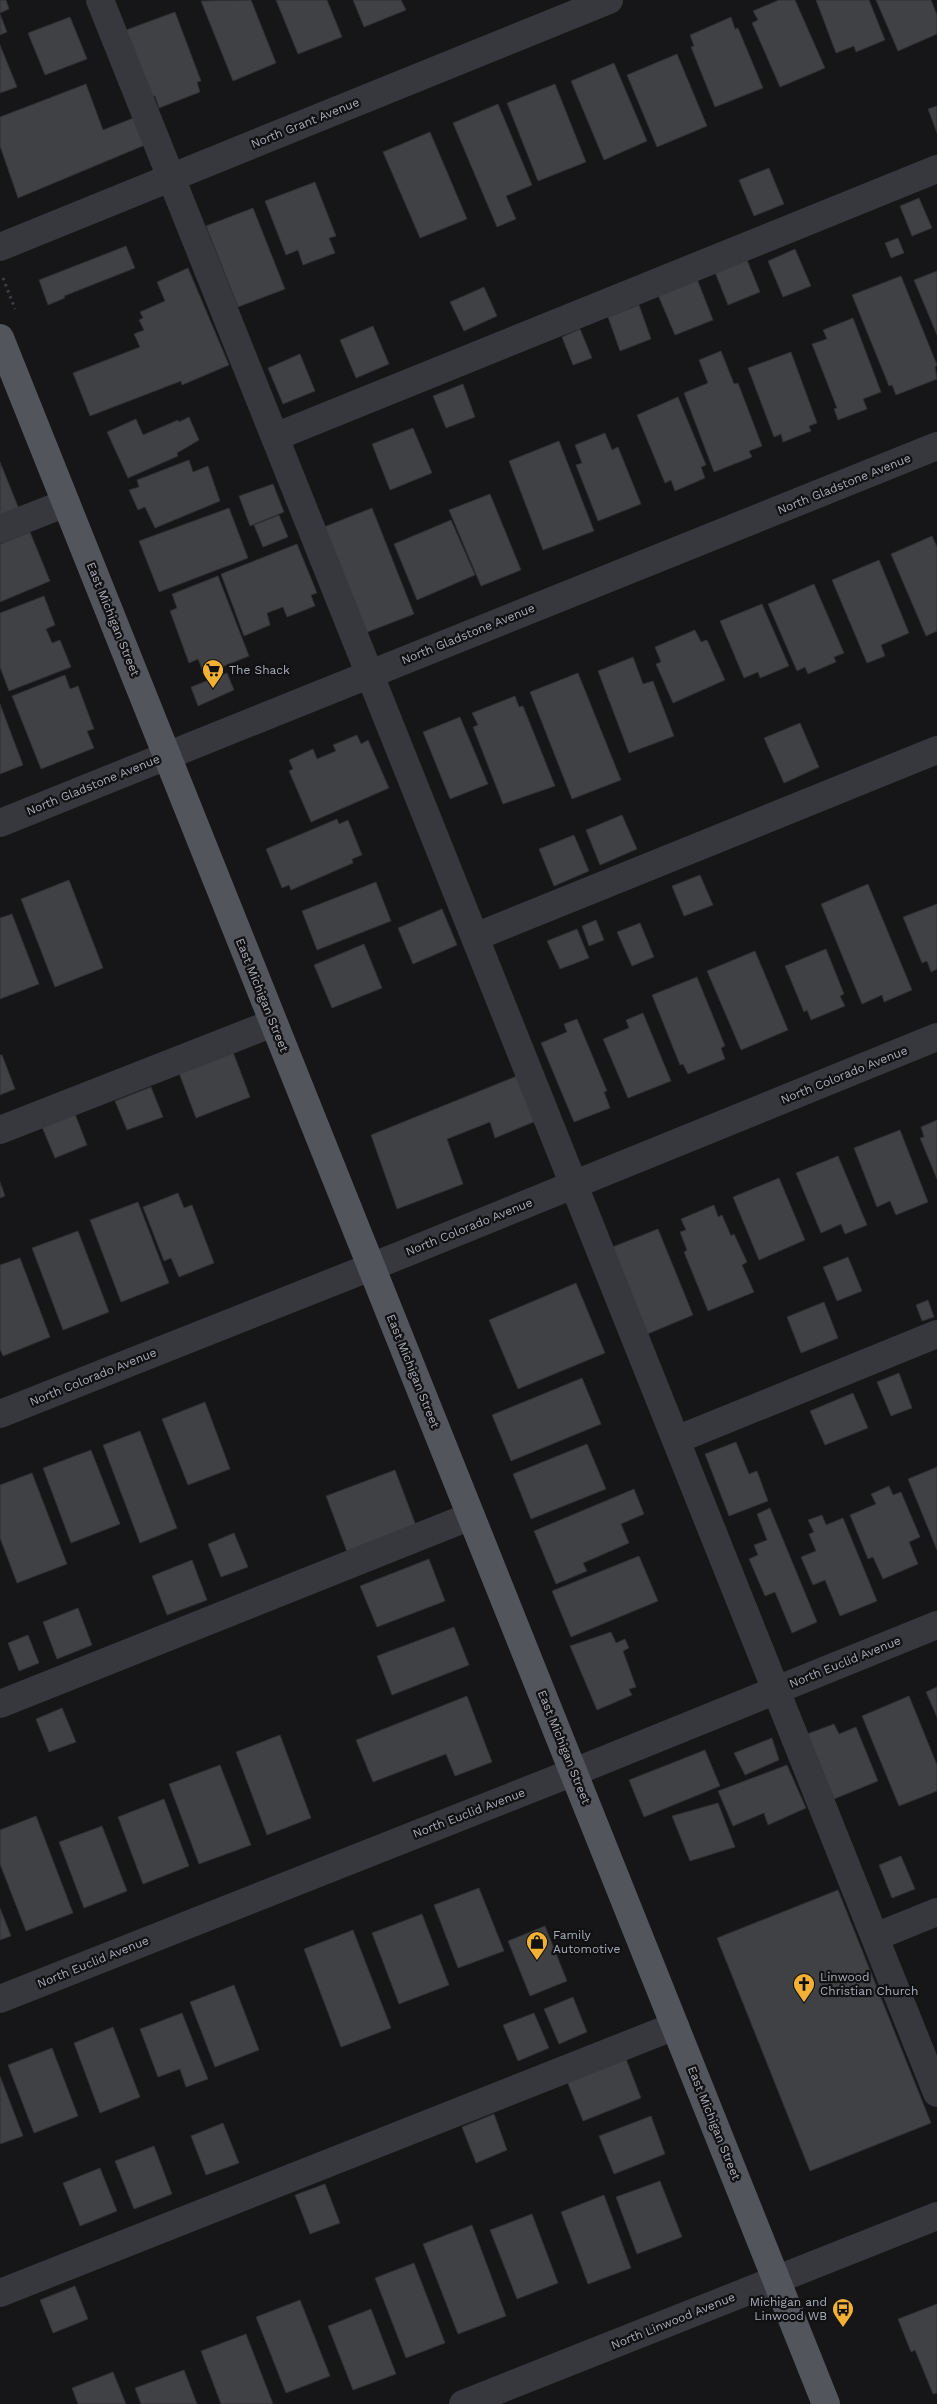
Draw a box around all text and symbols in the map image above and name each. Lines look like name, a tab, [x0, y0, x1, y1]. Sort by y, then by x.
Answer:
street label: North Grant Avenue	[249, 95, 361, 151]
street label: North Gladstone Avenue	[775, 451, 913, 517]
street label: East Michigan Street	[84, 560, 142, 678]
street label: North Gladstone Avenue	[399, 601, 537, 667]
supermarket icon: The Shack	[201, 658, 225, 689]
place label: The Shack	[229, 663, 290, 677]
street label: North Gladstone Avenue	[24, 752, 162, 818]
street label: East Michigan Street	[233, 936, 291, 1054]
street label: North Colorado Avenue	[779, 1043, 910, 1107]
street label: North Colorado Avenue	[404, 1195, 535, 1259]
street label: East Michigan Street	[384, 1312, 442, 1430]
street label: North Colorado Avenue	[28, 1345, 159, 1409]
street label: North Euclid Avenue	[787, 1633, 903, 1691]
street label: East Michigan Street	[535, 1688, 593, 1806]
street label: North Euclid Avenue	[411, 1785, 527, 1841]
place label: Family Automotive	[553, 1928, 620, 1956]
shop icon: Family Automotive	[525, 1930, 549, 1961]
street label: North Euclid Avenue	[35, 1933, 151, 1991]
place label: Linwood Christian Church	[820, 1970, 919, 1998]
church icon: Linwood Christian Church	[792, 1972, 816, 2003]
street label: East Michigan Street	[685, 2064, 743, 2182]
street label: North Linwood Avenue	[609, 2290, 737, 2352]
place label: Michigan and Linwood WB	[750, 2295, 827, 2323]
bus stop icon: Michigan and Linwood WB	[831, 2297, 855, 2328]

